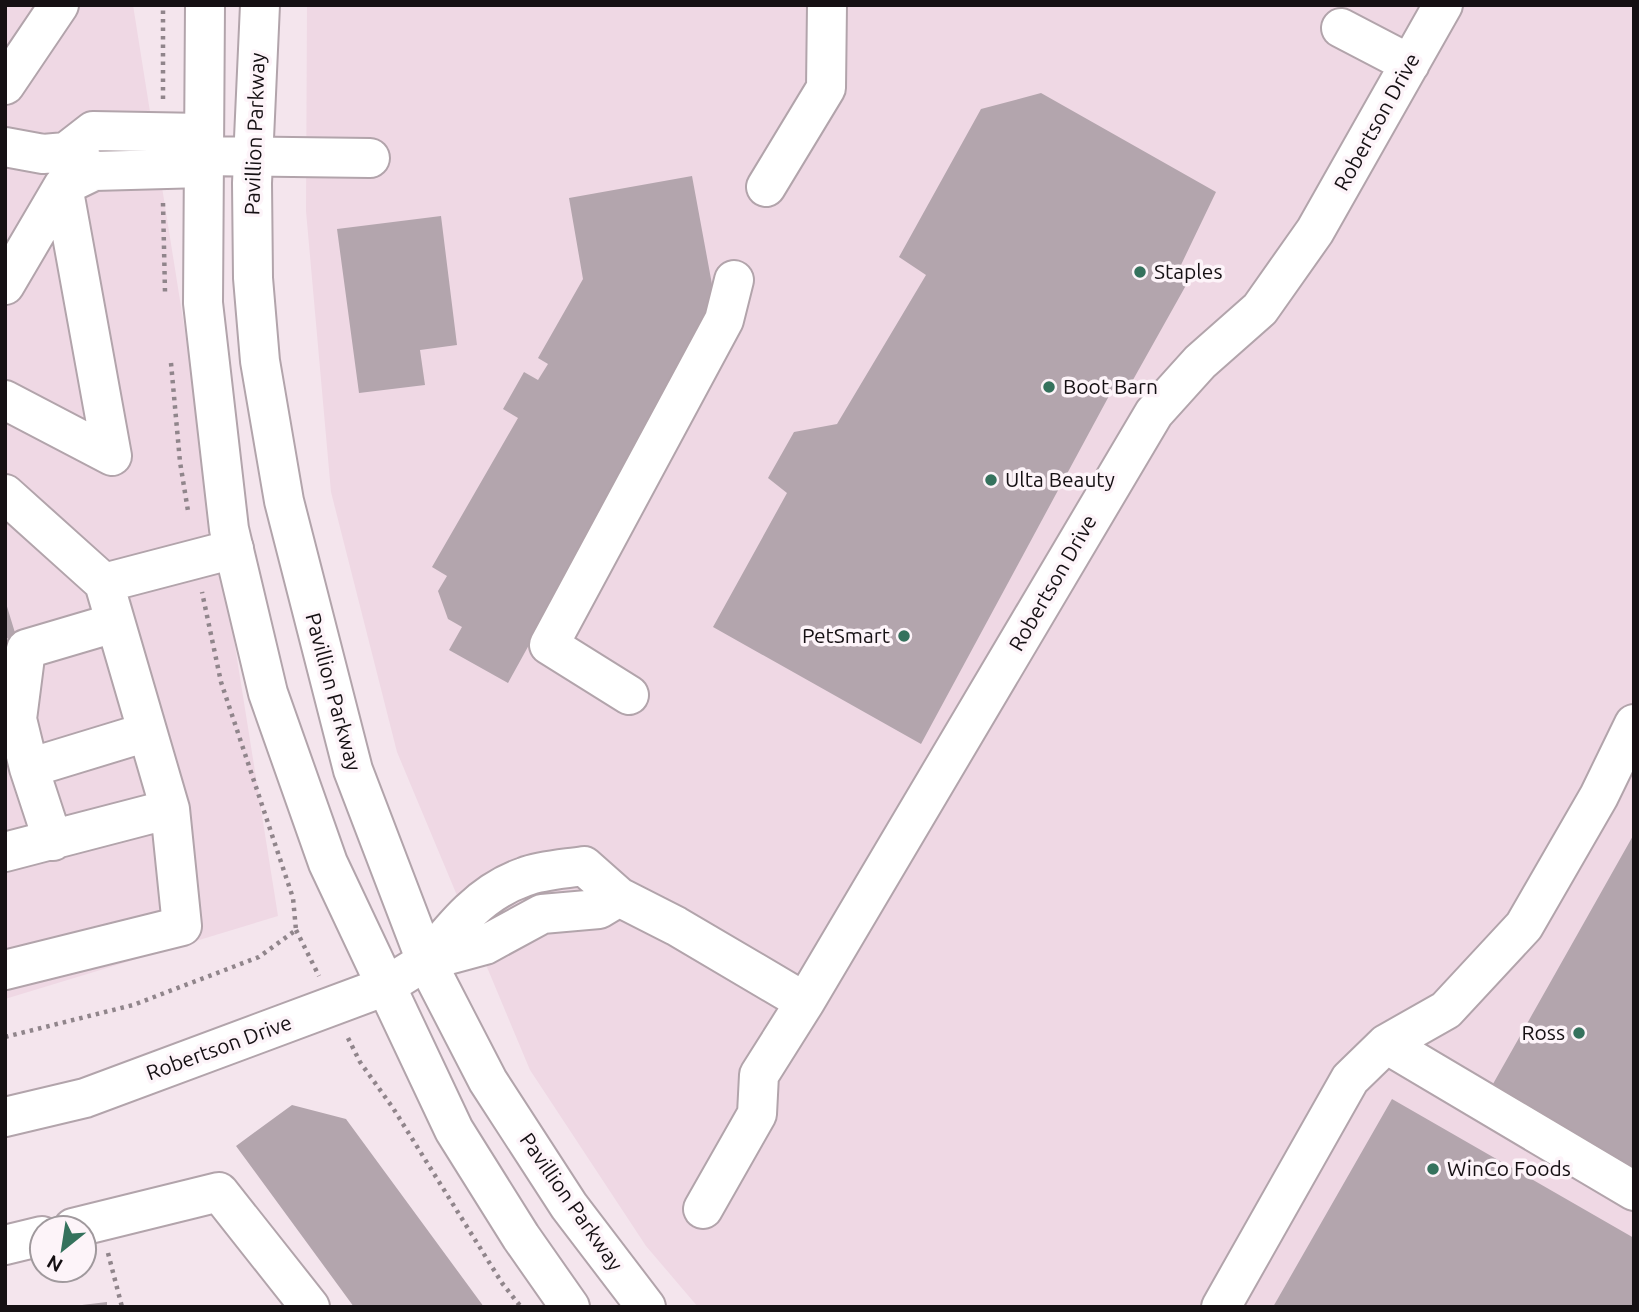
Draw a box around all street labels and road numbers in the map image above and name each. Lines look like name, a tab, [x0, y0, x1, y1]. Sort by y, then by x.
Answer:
street label: Robertson Drive	[1328, 49, 1424, 194]
street label: Pavillion Parkway	[239, 52, 269, 216]
street label: Robertson Drive	[1003, 510, 1101, 655]
street label: Pavillion Parkway	[301, 610, 367, 773]
street label: Robertson Drive	[143, 1010, 295, 1085]
street label: Pavillion Parkway	[515, 1128, 628, 1275]

